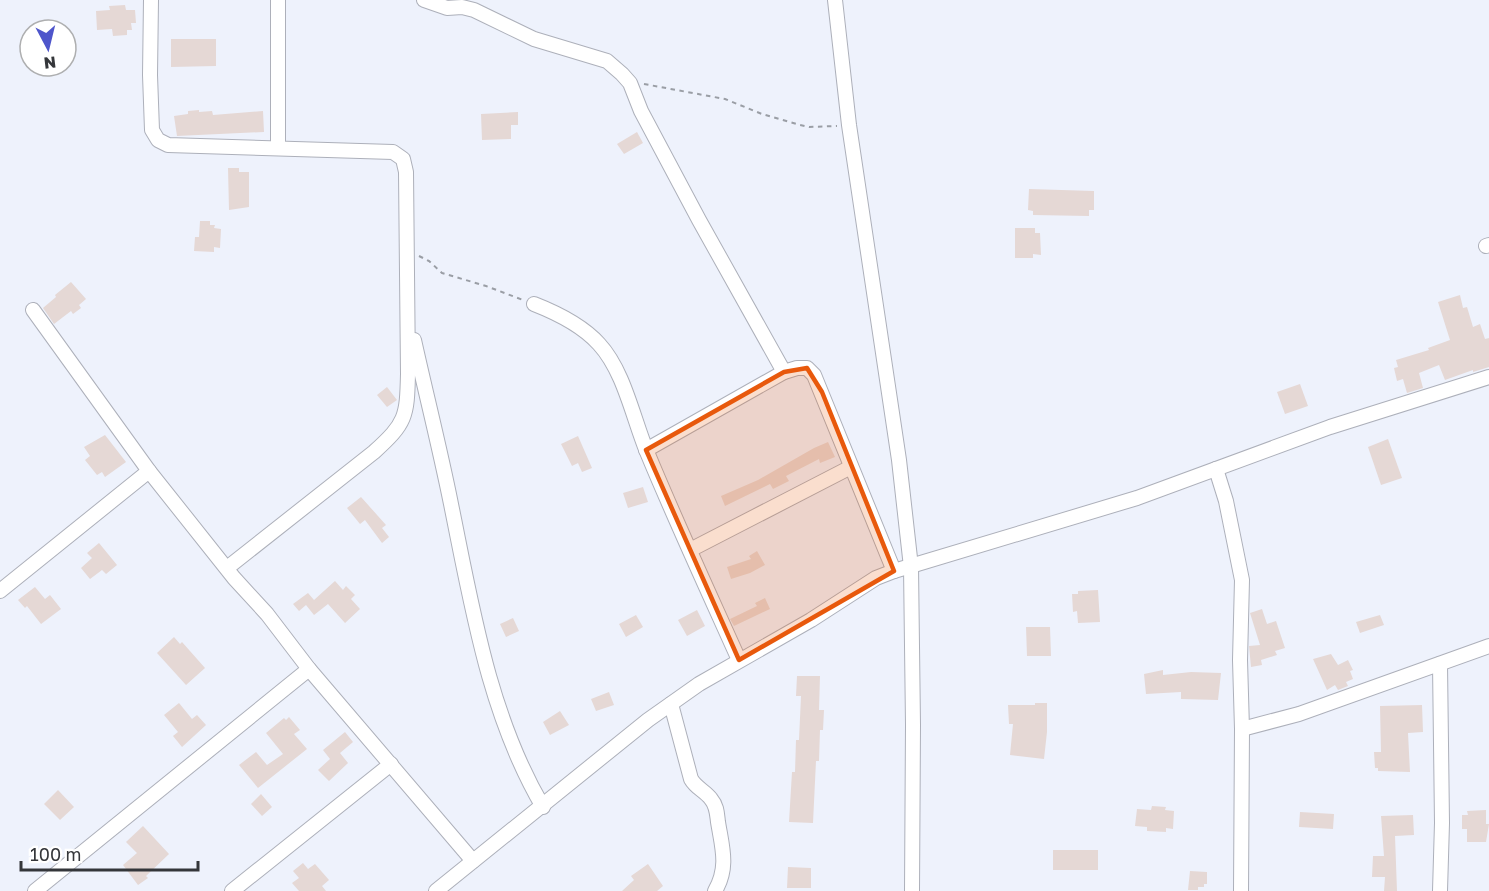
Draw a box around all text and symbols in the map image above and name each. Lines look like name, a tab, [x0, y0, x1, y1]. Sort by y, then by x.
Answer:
north arrow	[18, 18, 78, 78]
text: N	[43, 52, 57, 74]
scale bar	[21, 834, 198, 872]
text: 100 m	[30, 843, 81, 865]

